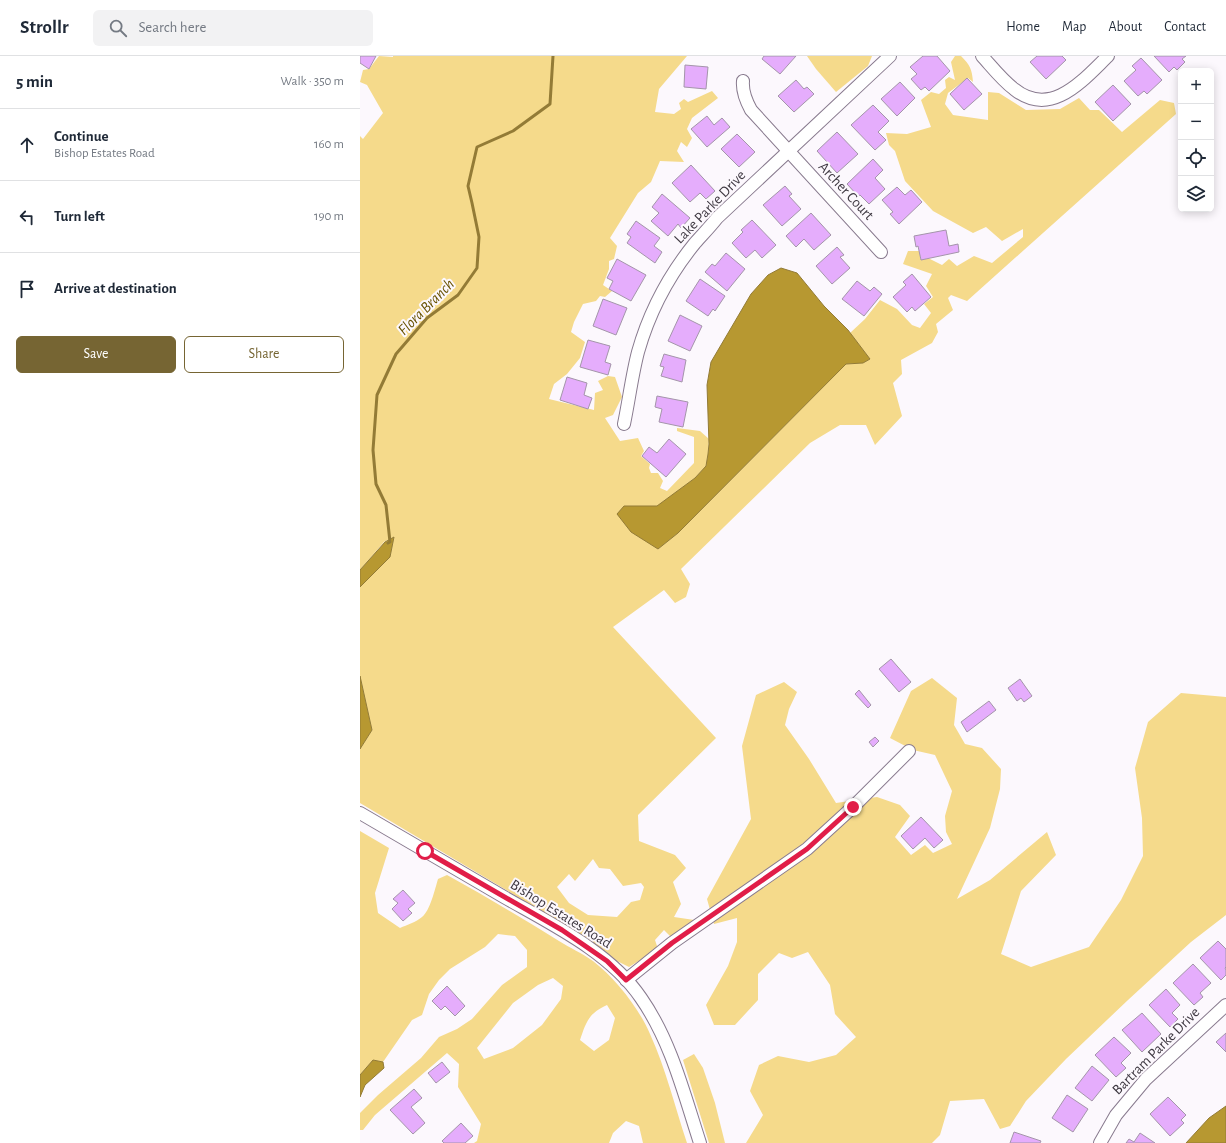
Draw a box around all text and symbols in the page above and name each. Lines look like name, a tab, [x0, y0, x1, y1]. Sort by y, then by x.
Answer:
search box	[93, 10, 373, 46]
icon: search	[107, 17, 129, 39]
text: Strollr	[20, 18, 69, 37]
text: Search here	[139, 20, 206, 35]
text: Home	[1006, 20, 1040, 34]
text: Map	[1062, 20, 1086, 34]
text: About	[1108, 20, 1142, 34]
text: Contact	[1164, 20, 1206, 34]
map controls	[1178, 68, 1214, 212]
button: +	[1178, 68, 1214, 104]
text: 5 min	[16, 73, 53, 90]
text: Walk · 350 m	[280, 75, 344, 88]
button: −	[1178, 104, 1214, 140]
text: Continue	[54, 129, 109, 144]
icon: ahead	[16, 134, 38, 156]
text: 160 m	[314, 138, 344, 151]
button: locate	[1178, 140, 1214, 176]
text: Bishop Estates Road	[54, 147, 155, 160]
street label: Archer Court	[816, 159, 877, 223]
street label: Lake Parke Drive	[671, 167, 749, 247]
button: layers	[1178, 176, 1214, 212]
icon: left	[16, 206, 38, 228]
text: Turn left	[54, 209, 105, 224]
text: 190 m	[314, 210, 344, 223]
water label: Flora Branch	[395, 276, 457, 338]
icon: arrive	[16, 278, 38, 300]
text: Arrive at destination	[54, 281, 177, 296]
button: Save	[16, 336, 176, 373]
button: Share	[184, 336, 344, 373]
route end	[844, 798, 862, 816]
route start	[416, 842, 434, 860]
street label: Bishop Estates Road	[508, 877, 615, 951]
street label: Bartram Parke Drive	[1109, 1004, 1203, 1098]

